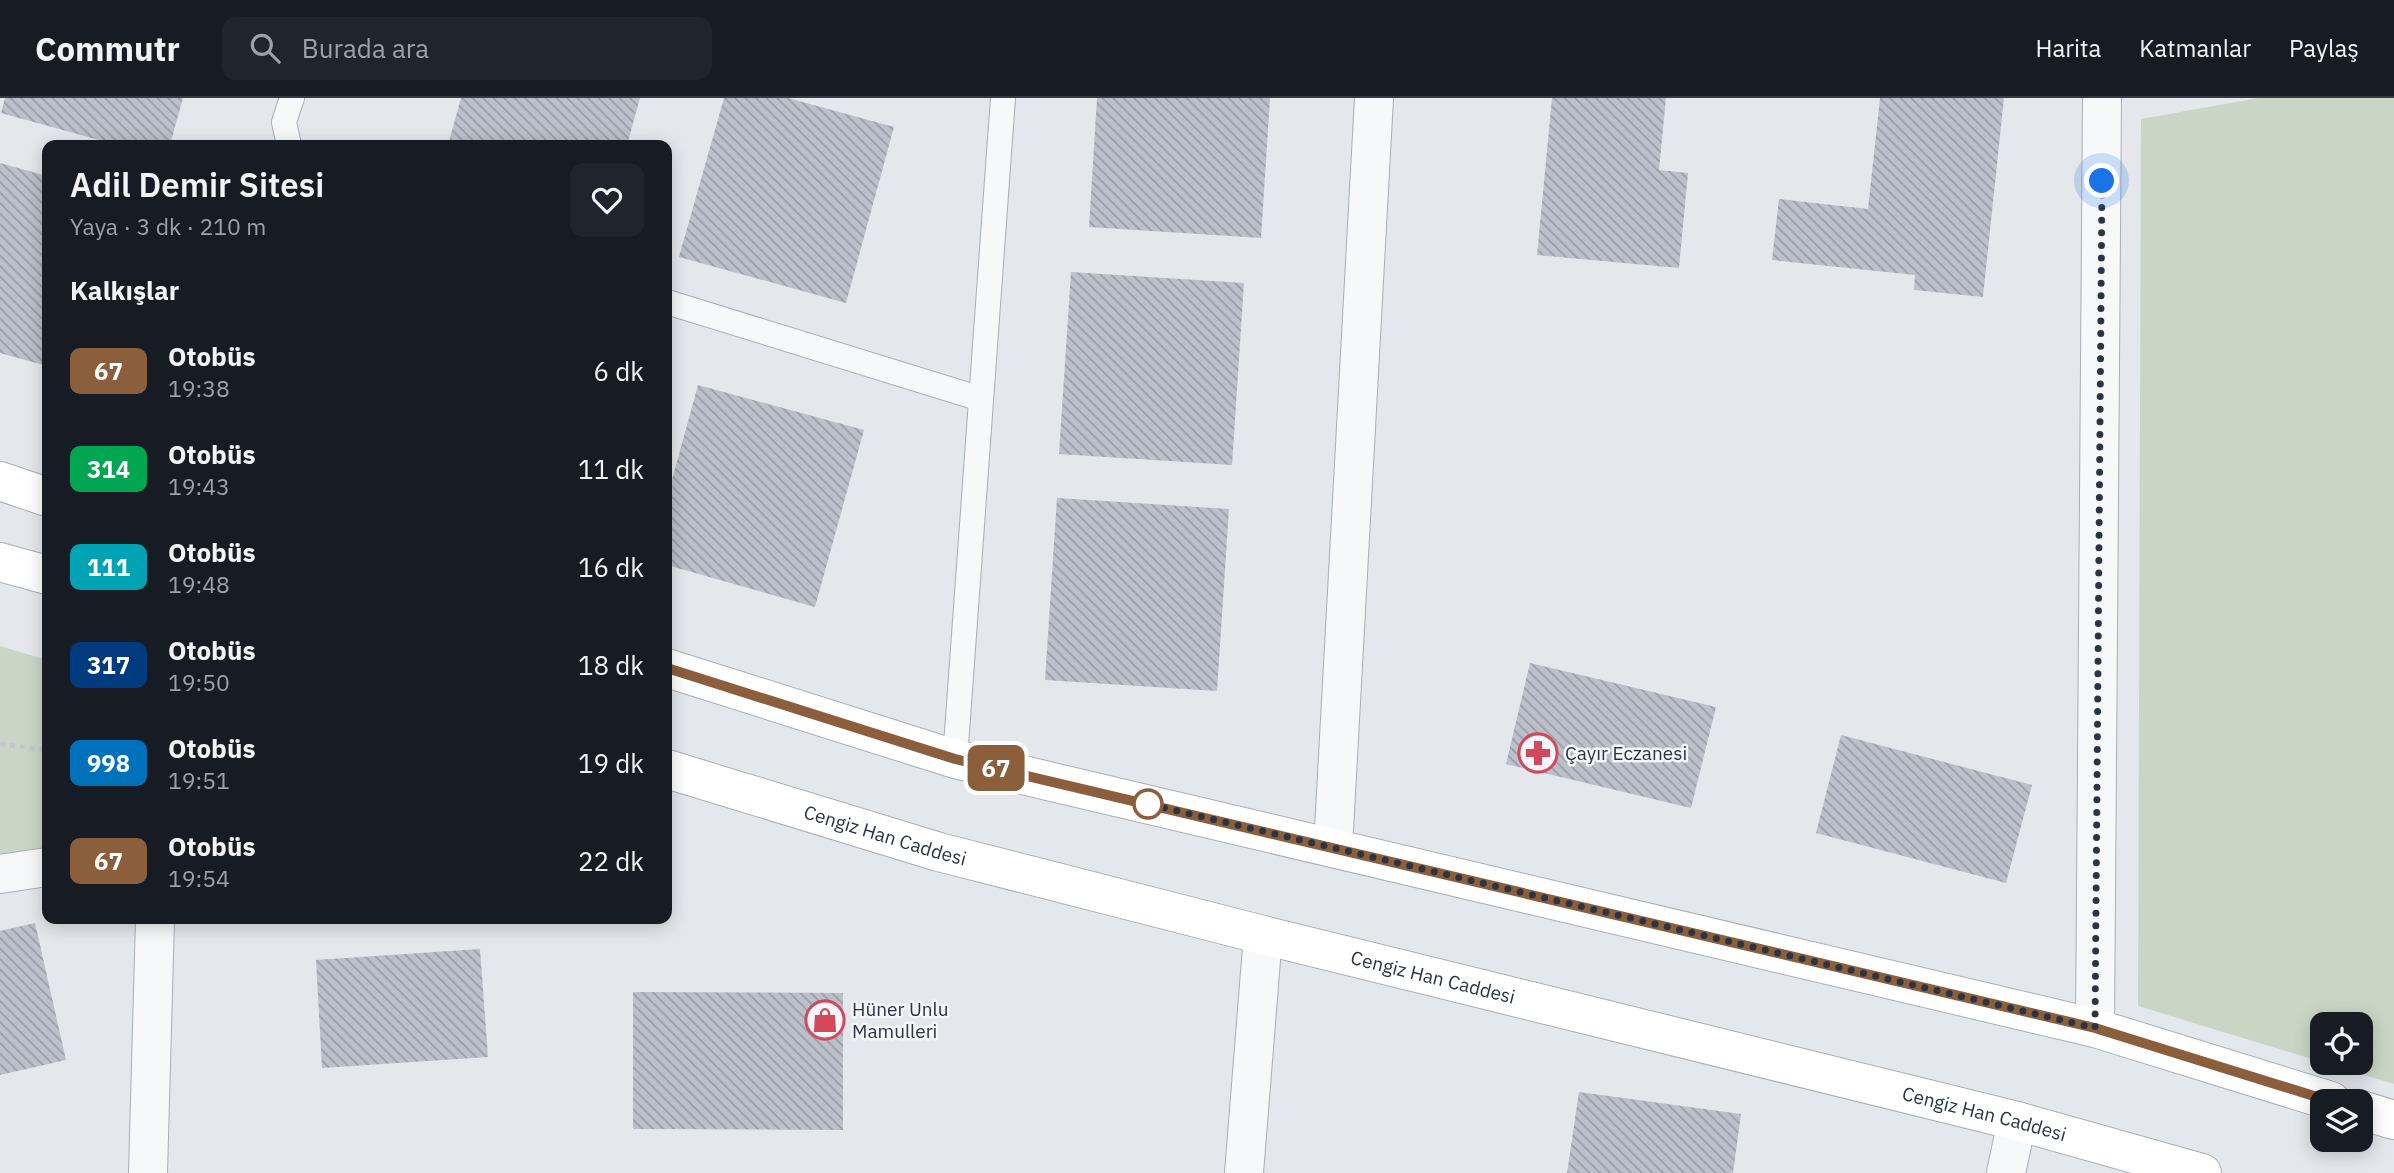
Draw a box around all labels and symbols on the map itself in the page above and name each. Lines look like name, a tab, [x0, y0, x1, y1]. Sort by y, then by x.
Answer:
your location	[2084, 163, 2119, 198]
pharmacy icon: Çayır Eczanesi	[1517, 732, 1559, 774]
place label: Çayır Eczanesi	[1565, 741, 1687, 765]
line badge: 67	[964, 745, 1028, 791]
unlabelled marker	[1133, 789, 1163, 819]
street label: Cengiz Han Caddesi	[801, 799, 969, 871]
street label: Cengiz Han Caddesi	[1348, 945, 1518, 1009]
place label: Hüner Unlu Mamulleri	[852, 997, 949, 1043]
shop icon: Hüner Unlu Mamulleri	[804, 999, 846, 1041]
street label: Cengiz Han Caddesi	[1900, 1081, 2069, 1146]

